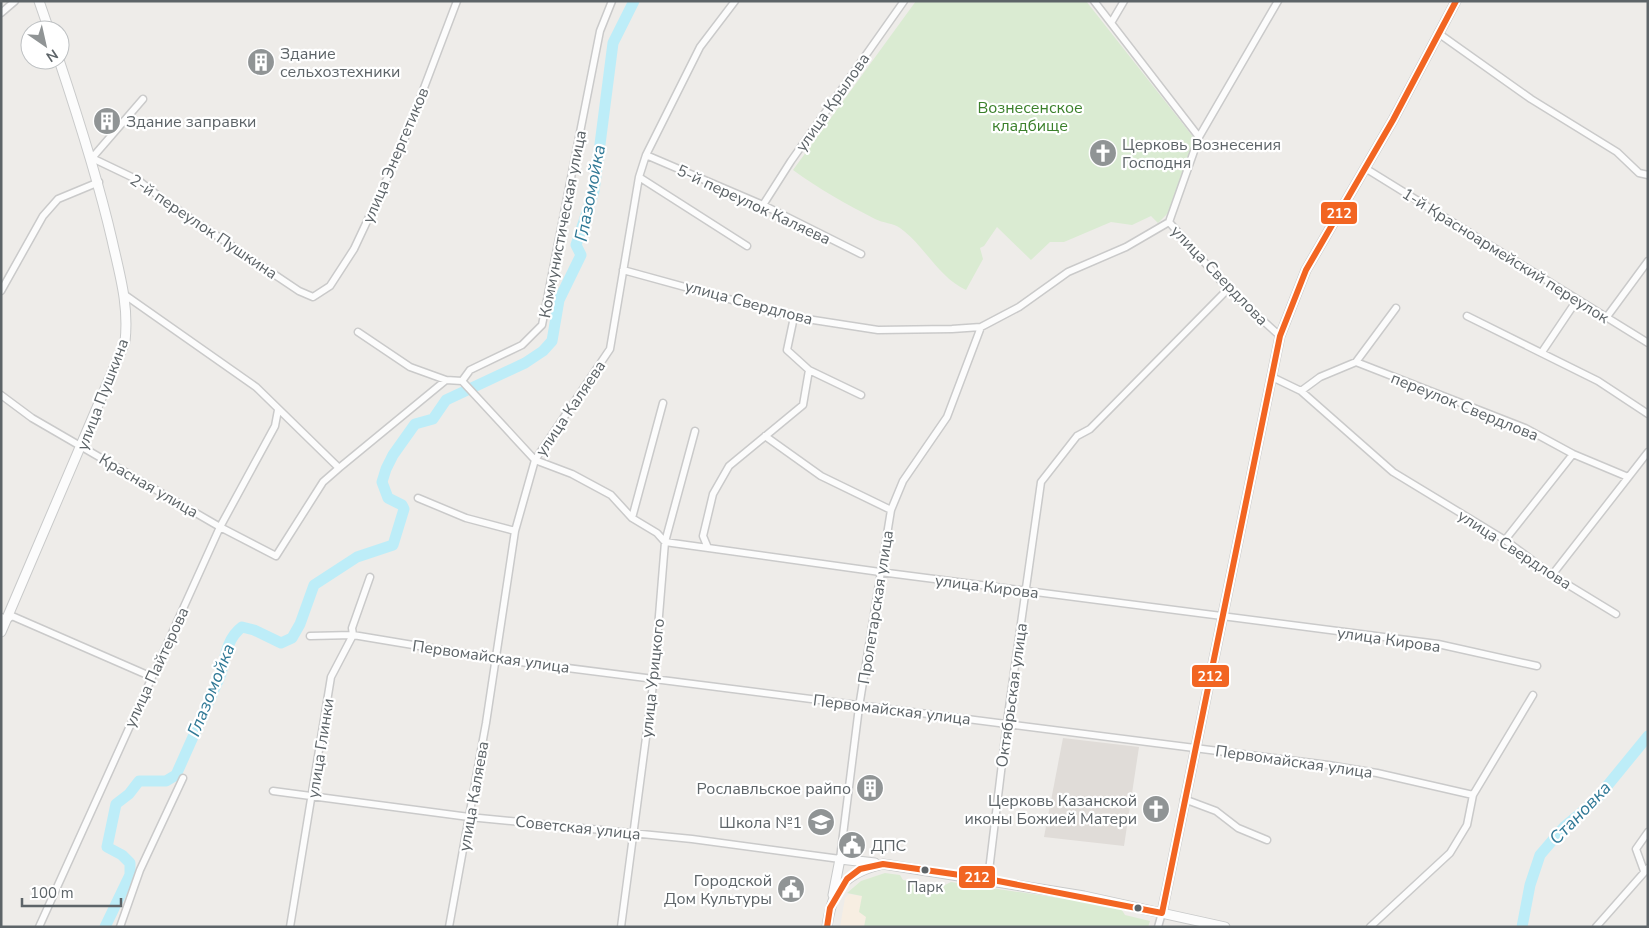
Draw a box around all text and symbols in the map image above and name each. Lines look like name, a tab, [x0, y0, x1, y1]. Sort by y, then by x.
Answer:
north arrow	[20, 20, 70, 70]
place label: Здание сельхозтехники	[280, 43, 400, 83]
text: N	[42, 45, 62, 66]
building icon: Здание сельхозтехники	[246, 47, 276, 77]
street label: улица Крылова	[791, 49, 875, 156]
street label: улица Энергетиков	[357, 84, 435, 227]
park label: Вознесенское кладбище	[977, 97, 1083, 137]
building icon: Здание заправки	[92, 106, 122, 136]
place label: Здание заправки	[126, 111, 256, 133]
street label: Коммунистическая улица	[534, 128, 592, 320]
place label: Церковь Вознесения Господня	[1122, 134, 1281, 174]
church icon: Церковь Вознесения Господня	[1088, 138, 1118, 168]
water label: Глазомойка	[569, 143, 611, 243]
street label: 5-й переулок Каляева	[673, 160, 834, 250]
street label: 2-й переулок Пушкина	[125, 169, 282, 284]
street label: 1-й Красноармейский переулок	[1398, 183, 1614, 329]
line badge: 212	[1320, 201, 1358, 225]
text: 212	[1326, 204, 1352, 223]
street label: улица Свердлова	[1166, 221, 1273, 331]
street label: улица Свердлова	[682, 275, 815, 331]
street label: улица Пушкина	[72, 335, 134, 453]
street label: улица Каляева	[531, 356, 611, 461]
street label: переулок Свердлова	[1387, 367, 1542, 447]
street label: Красная улица	[95, 449, 202, 523]
street label: улица Свердлова	[1453, 505, 1576, 595]
street label: Пролетарская улица	[853, 529, 899, 686]
street label: улица Кирова	[934, 570, 1040, 604]
street label: улица Пайтерова	[119, 604, 194, 731]
street label: улица Урицкого	[636, 617, 670, 739]
street label: Октябрьская улица	[991, 622, 1033, 769]
street label: улица Кирова	[1336, 622, 1442, 658]
street label: Первомайская улица	[411, 635, 571, 679]
water label: Глазомойка	[182, 640, 240, 740]
line badge: 212	[1191, 664, 1230, 688]
text: 212	[1197, 667, 1223, 686]
street label: Первомайская улица	[812, 689, 972, 731]
street label: улица Глинки	[302, 697, 340, 800]
street label: улица Каляева	[453, 739, 494, 853]
street label: Первомайская улица	[1214, 740, 1374, 784]
building icon: Рославльское райпо	[855, 773, 885, 803]
water label: Становка	[1544, 776, 1616, 850]
place label: Рославльское райпо	[696, 778, 851, 800]
place label: Церковь Казанской иконы Божией Матери	[964, 790, 1137, 830]
church icon: Церковь Казанской иконы Божией Матери	[1141, 794, 1171, 824]
school or university icon: Школа №1	[806, 807, 836, 837]
street label: Советская улица	[514, 810, 642, 846]
place label: Школа №1	[719, 812, 802, 834]
public building icon: ДПС	[837, 830, 867, 860]
place label: ДПС	[871, 835, 907, 857]
marker: Парк	[920, 865, 930, 875]
line badge: 212	[958, 865, 996, 889]
text: 212	[964, 868, 990, 887]
place label: Городской Дом Культуры	[664, 870, 772, 910]
public building icon: Городской Дом Культуры	[776, 874, 806, 904]
scale bar	[22, 876, 121, 908]
place label: Парк	[907, 877, 943, 897]
text: 100 m	[30, 883, 74, 903]
unlabelled marker	[1133, 903, 1143, 913]

